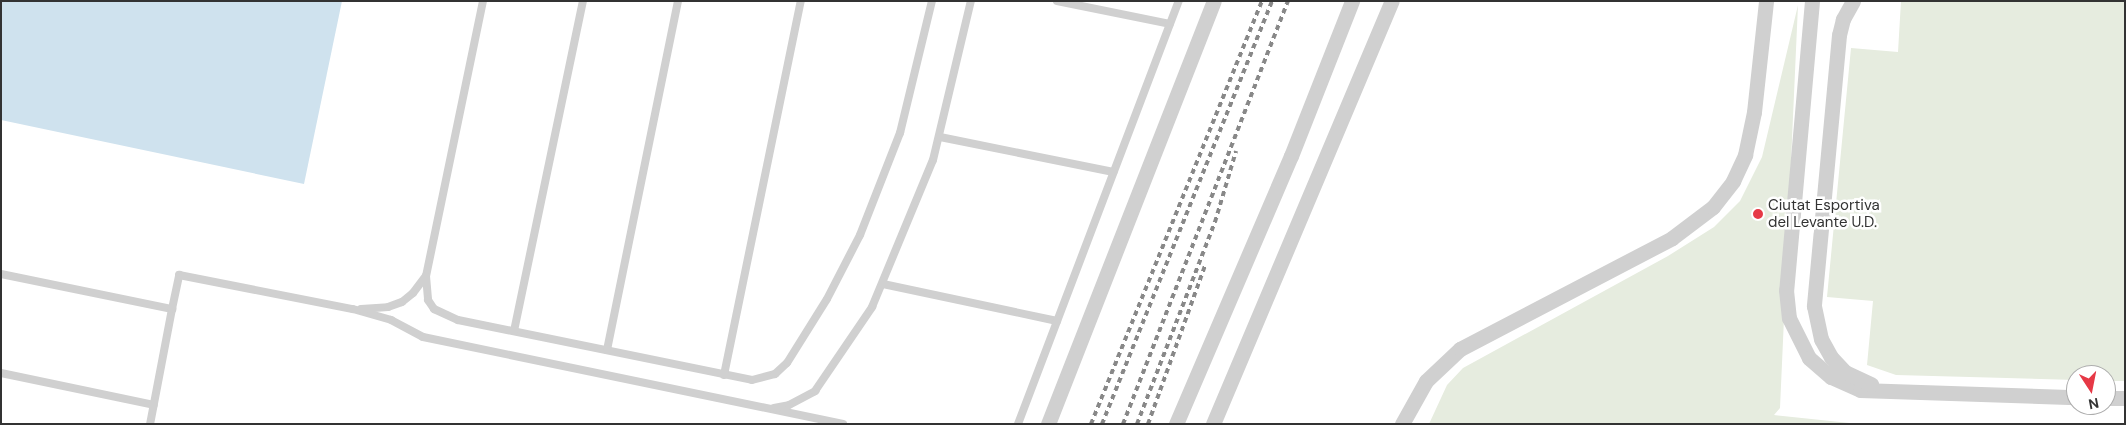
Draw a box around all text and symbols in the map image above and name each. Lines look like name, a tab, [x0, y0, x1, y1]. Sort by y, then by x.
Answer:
place label: Ciutat Esportiva del Levante U.D.	[1768, 196, 1880, 231]
marker: Ciutat Esportiva del Levante U.D.	[1752, 208, 1764, 220]
north arrow	[2066, 365, 2116, 415]
text: N	[2087, 394, 2100, 414]

